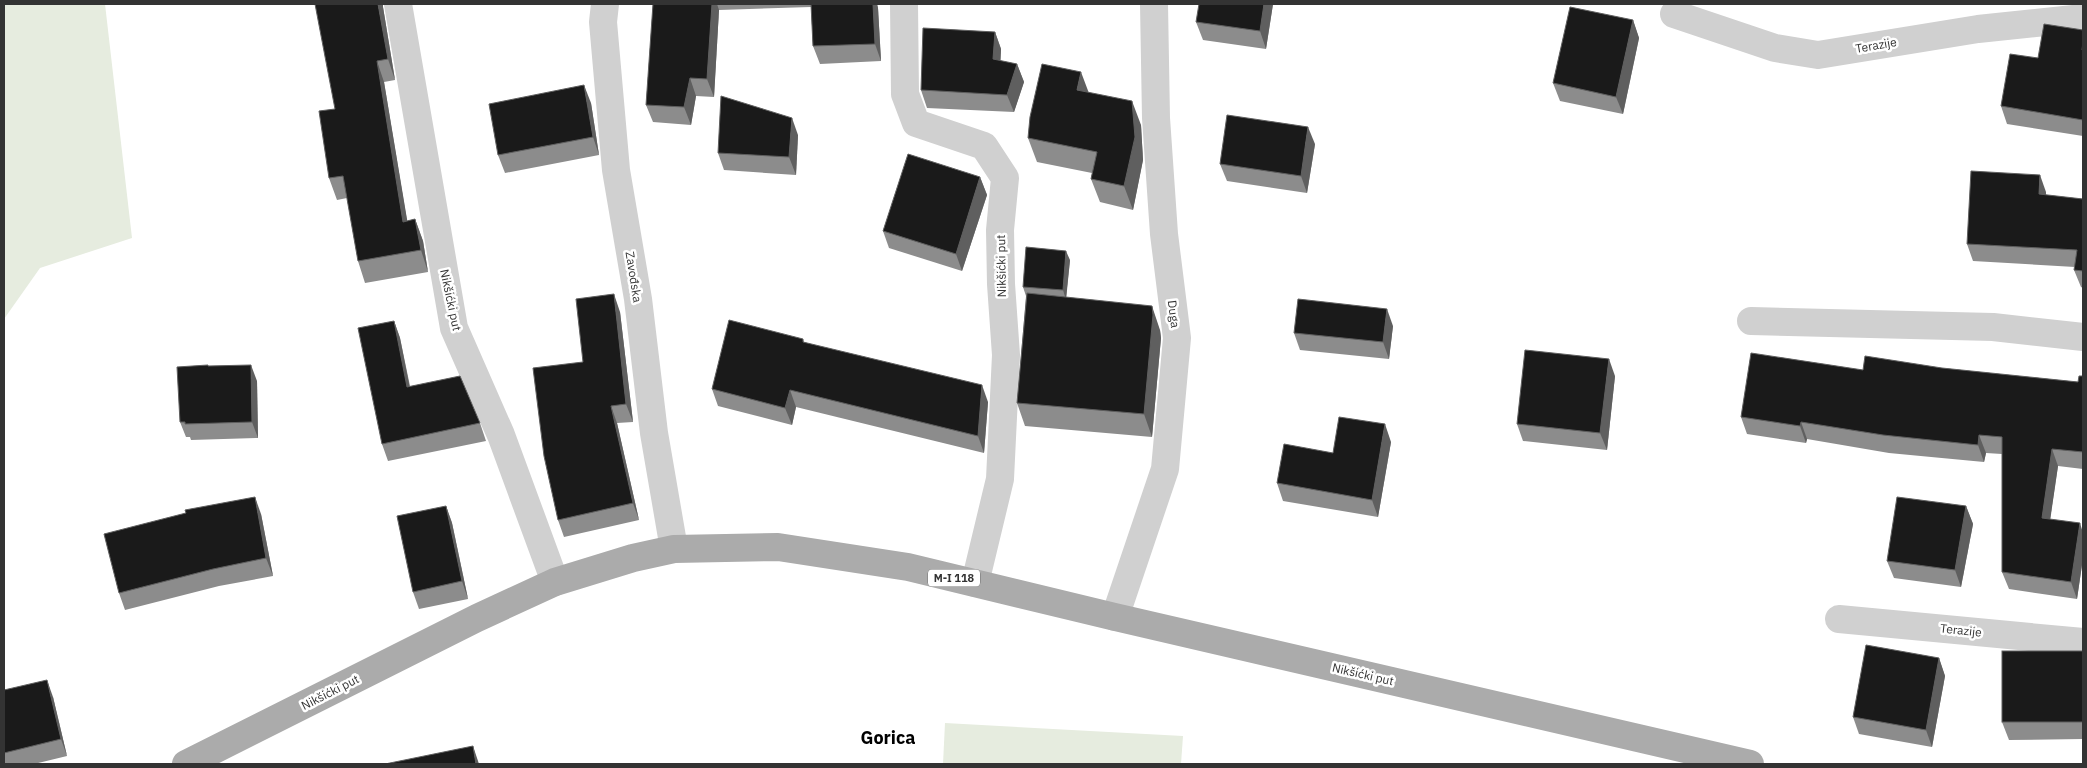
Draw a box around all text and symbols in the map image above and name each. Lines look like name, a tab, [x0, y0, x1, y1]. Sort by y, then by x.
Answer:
street label: Terazije	[1854, 34, 1898, 56]
street label: Nikšićki put	[993, 235, 1009, 297]
street label: Zavođska	[623, 250, 646, 304]
street label: Nikšićki put	[437, 268, 465, 332]
street label: Duga	[1165, 299, 1183, 329]
road number: M-I 118	[928, 570, 980, 586]
street label: Terazije	[1940, 620, 1983, 640]
street label: Nikšićki put	[1331, 660, 1395, 688]
street label: Nikšićki put	[299, 671, 361, 713]
district label: Gorica	[860, 726, 916, 749]

